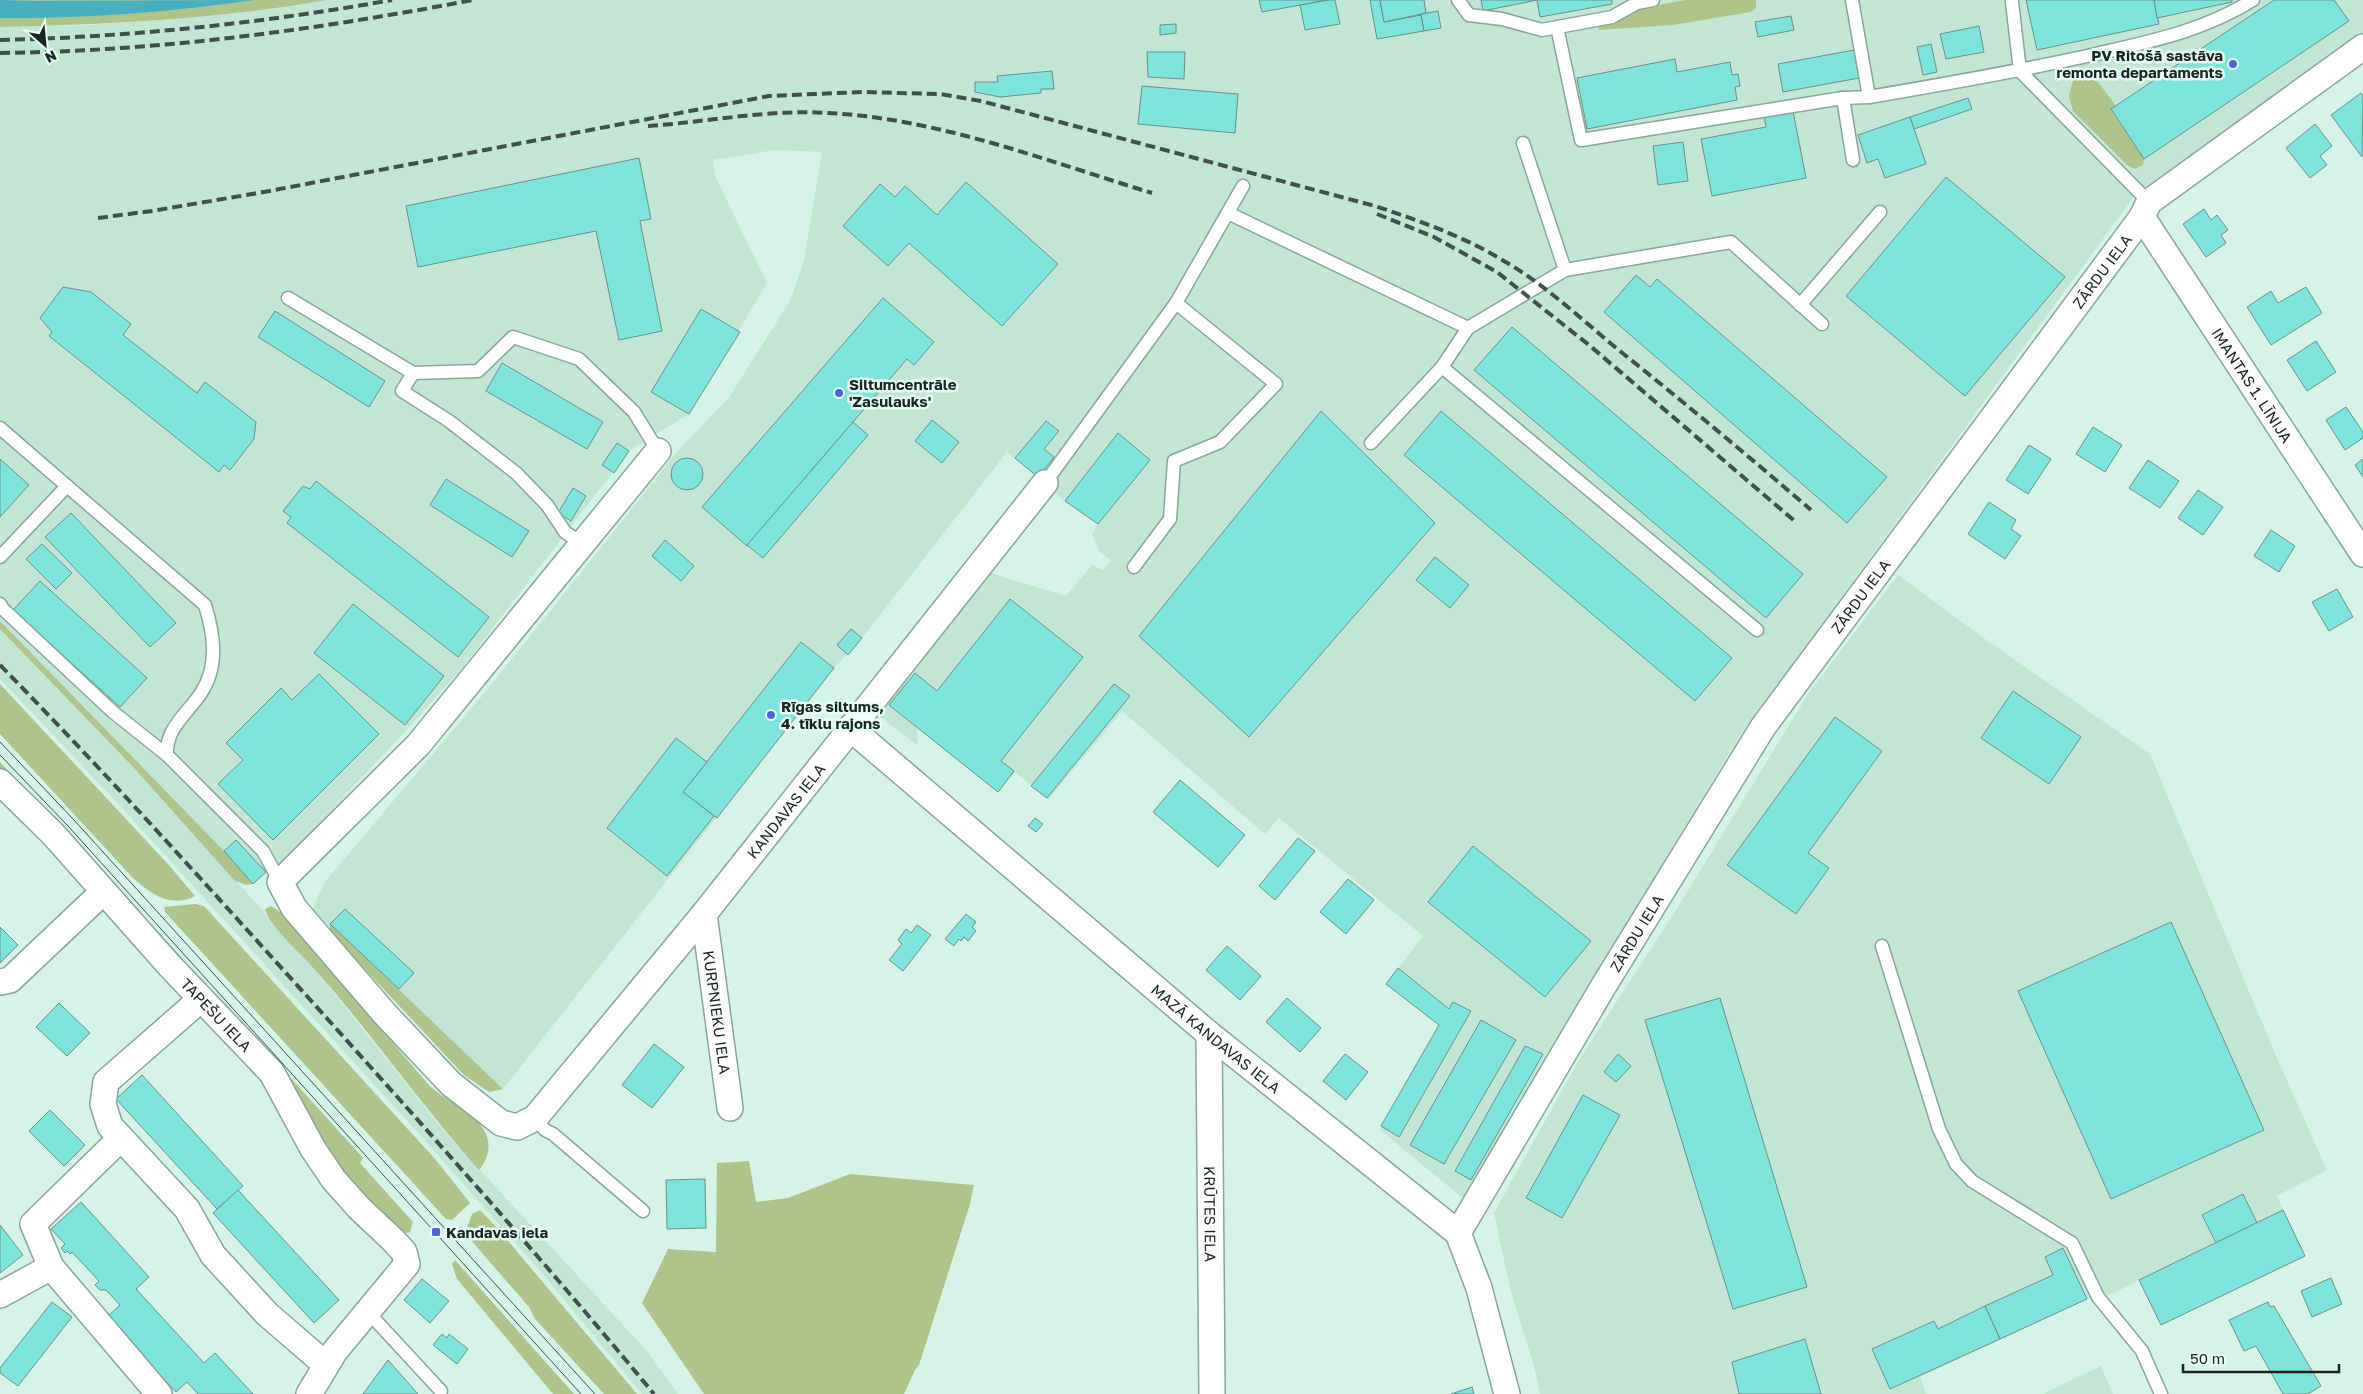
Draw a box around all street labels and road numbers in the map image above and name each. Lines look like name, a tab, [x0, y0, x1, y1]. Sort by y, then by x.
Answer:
street label: ZĀRDU IELA	[2069, 231, 2135, 311]
street label: IMANTAS 1. LĪNIJA	[2208, 324, 2296, 446]
street label: ZĀRDU IELA	[1827, 556, 1894, 637]
street label: KANDAVAS IELA	[743, 760, 829, 862]
street label: ZĀRDU IELA	[1606, 891, 1667, 975]
street label: KURPNIEKU IELA	[700, 949, 734, 1075]
street label: TAPEŠU IELA	[177, 974, 256, 1055]
street label: MAZĀ KANDAVAS IELA	[1148, 980, 1284, 1097]
street label: KRŪTES IELA	[1201, 1166, 1220, 1262]

